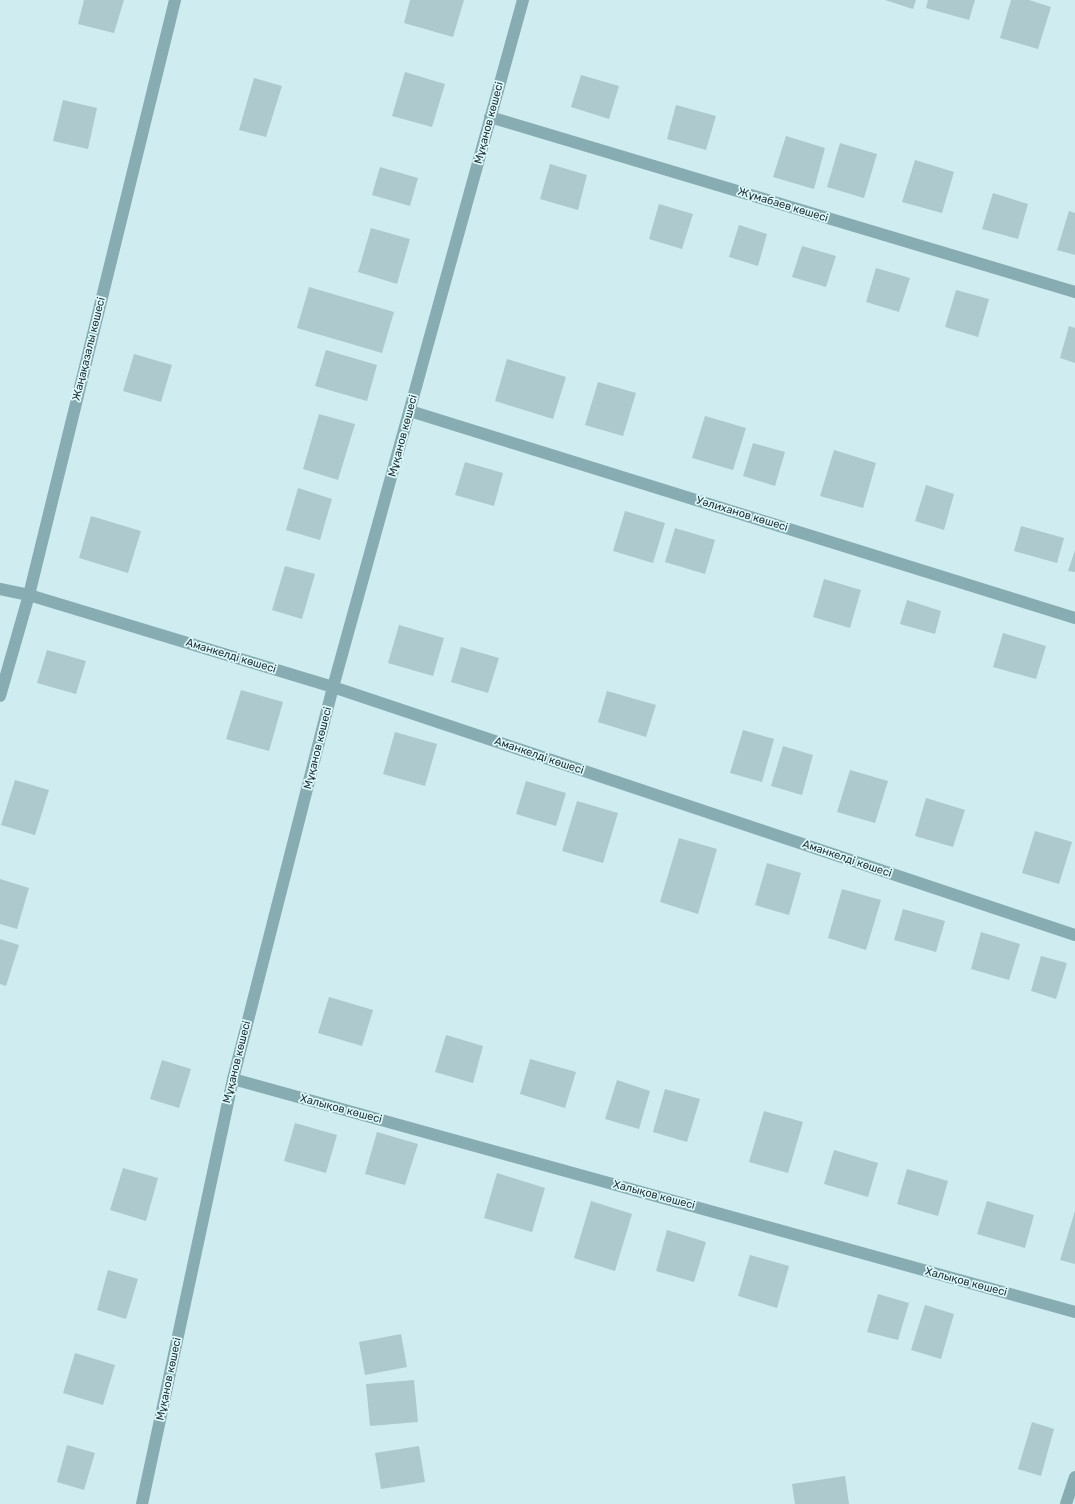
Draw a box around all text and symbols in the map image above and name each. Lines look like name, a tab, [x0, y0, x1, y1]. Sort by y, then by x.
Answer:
street label: Мұқанов көшесі	[472, 81, 506, 165]
street label: Жұмабаев көшесі	[736, 185, 830, 225]
street label: Жаңақазалы көшесі	[70, 296, 108, 402]
street label: Мұқанов көшесі	[386, 394, 420, 478]
street label: Уәлиханов көшесі	[694, 494, 790, 534]
street label: Аманкелді көшесі	[184, 636, 278, 676]
street label: Мұқанов көшесі	[301, 705, 335, 791]
street label: Аманкелді көшесі	[493, 735, 585, 777]
street label: Аманкелді көшесі	[801, 838, 893, 880]
street label: Мұқанов көшесі	[220, 1019, 254, 1105]
street label: Халықов көшесі	[299, 1092, 383, 1126]
street label: Халықов көшесі	[612, 1178, 696, 1212]
street label: Халықов көшесі	[924, 1265, 1008, 1299]
street label: Мұқанов көшесі	[154, 1336, 184, 1422]

